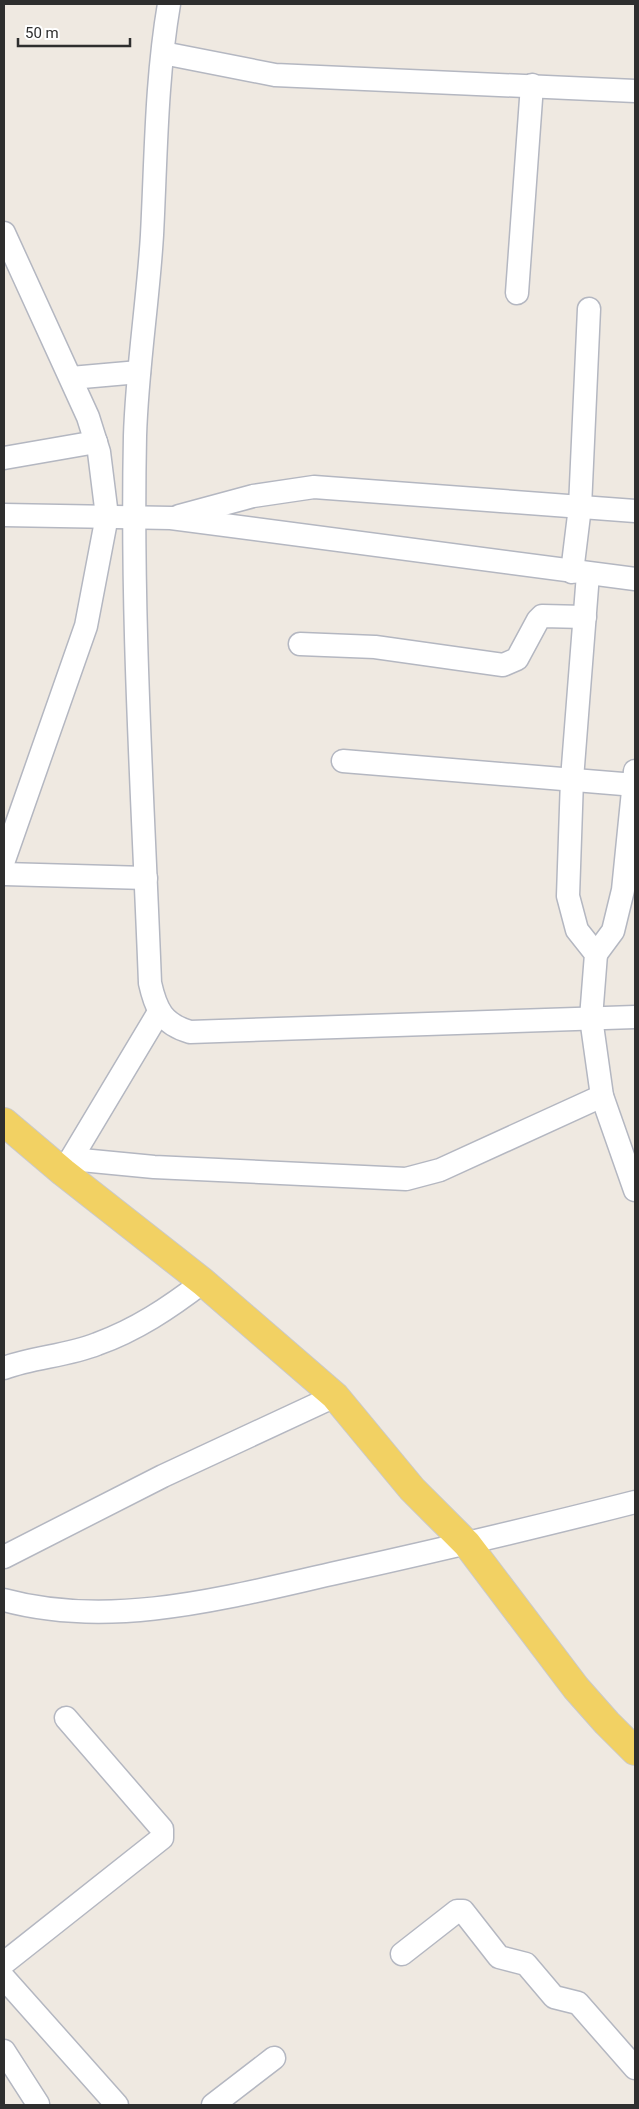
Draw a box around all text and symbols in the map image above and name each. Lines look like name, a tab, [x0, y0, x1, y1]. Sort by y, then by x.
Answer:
scale bar	[18, 15, 130, 47]
text: 50 m	[25, 24, 59, 42]

